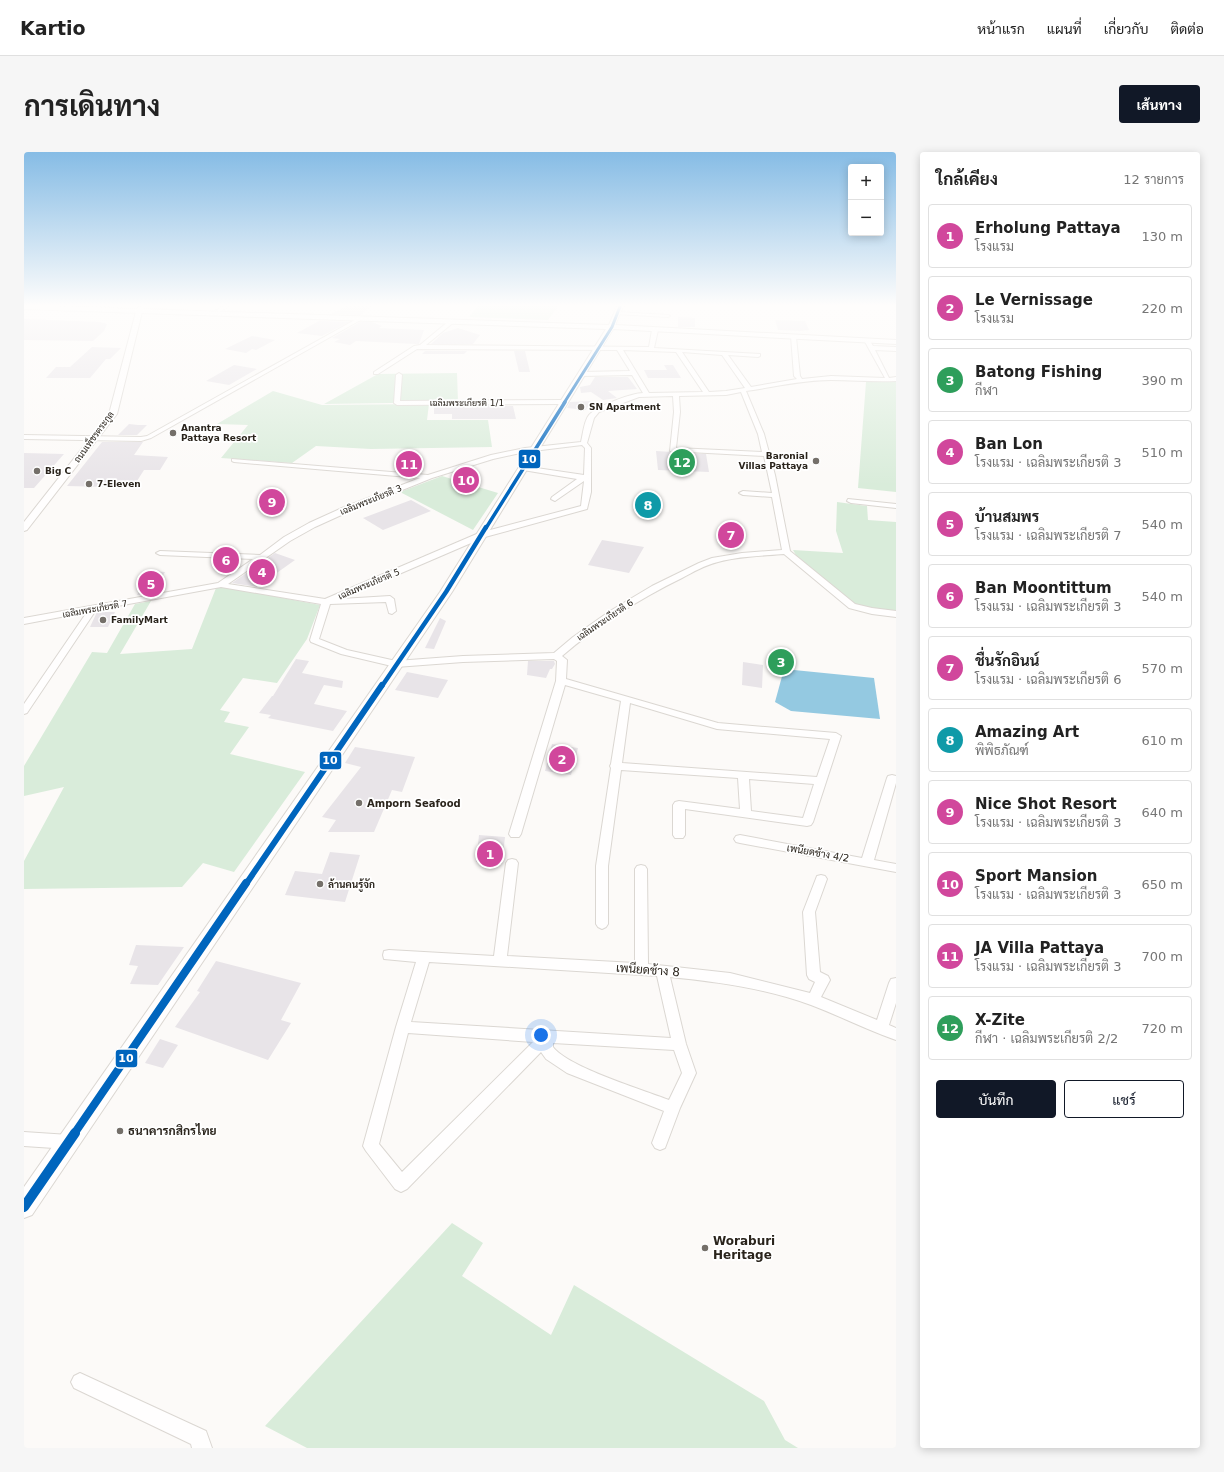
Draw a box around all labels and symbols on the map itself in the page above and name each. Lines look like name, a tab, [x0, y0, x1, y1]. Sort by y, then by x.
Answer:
street label: เฉลิมพระเกียรติ 1/1	[430, 397, 504, 408]
marker: SN Apartment	[576, 402, 586, 412]
place label: SN Apartment	[589, 402, 661, 412]
street label: ถนนเพ็ชรตระกูล	[70, 408, 117, 465]
place label: Anantra Pattaya Resort	[181, 423, 257, 443]
marker: Anantra Pattaya Resort	[168, 428, 178, 438]
pin: 12	[669, 447, 695, 477]
pin: 11	[396, 449, 422, 479]
line badge: 10	[518, 449, 541, 469]
place label: Baronial Villas Pattaya	[739, 451, 808, 471]
text: 10	[521, 453, 537, 466]
marker: Baronial Villas Pattaya	[811, 456, 821, 466]
pin: 10	[453, 465, 479, 495]
marker: Big C	[32, 466, 42, 476]
place label: Big C	[45, 466, 72, 476]
marker: 7-Eleven	[84, 479, 94, 489]
place label: 7-Eleven	[97, 479, 141, 489]
street label: เฉลิมพระเกียรติ 3	[338, 482, 403, 517]
pin: 9	[259, 487, 285, 517]
pin: 8	[635, 490, 661, 520]
pin: 7	[718, 520, 744, 550]
pin: 6	[213, 545, 239, 575]
pin: 4	[249, 557, 275, 587]
street label: เฉลิมพระเกียรติ 5	[336, 566, 401, 601]
pin: 5	[138, 569, 164, 599]
street label: เฉลิมพระเกียรติ 6	[574, 596, 635, 643]
street label: เฉลิมพระเกียรติ 7	[62, 597, 128, 620]
marker: FamilyMart	[98, 615, 108, 625]
place label: FamilyMart	[111, 615, 169, 625]
pin: 3	[768, 647, 794, 677]
pin: 2	[549, 744, 575, 774]
line badge: 10	[319, 751, 342, 770]
text: 10	[322, 754, 338, 767]
marker: Amporn Seafood	[354, 798, 364, 808]
place label: Amporn Seafood	[367, 798, 461, 809]
pin: 1	[477, 839, 503, 869]
street label: เพนียดช้าง 4/2	[786, 841, 850, 864]
place label: ล้านคนรู้จัก	[328, 878, 375, 892]
marker: ล้านคนรู้จัก	[315, 879, 325, 889]
street label: เพนียดช้าง 8	[616, 960, 680, 979]
your location	[531, 1025, 551, 1045]
line badge: 10	[115, 1049, 138, 1068]
text: 10	[118, 1052, 134, 1065]
place label: ธนาคารกสิกรไทย	[128, 1123, 217, 1138]
marker: ธนาคารกสิกรไทย	[115, 1126, 125, 1136]
place label: Woraburi Heritage	[713, 1234, 775, 1262]
marker: Woraburi Heritage	[700, 1243, 710, 1253]

